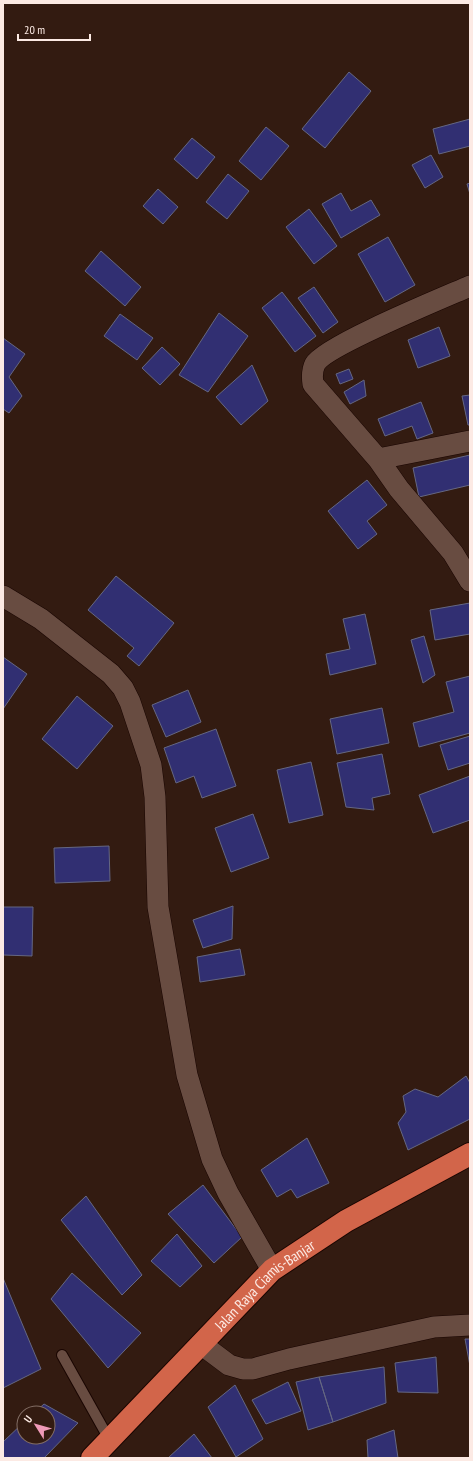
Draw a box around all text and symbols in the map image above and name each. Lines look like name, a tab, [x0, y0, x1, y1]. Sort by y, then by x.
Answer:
scale bar	[18, 16, 90, 42]
text: 20 m	[24, 22, 45, 37]
street label: Jalan Raya Ciamis-Banjar	[209, 1235, 319, 1335]
north arrow	[16, 1405, 56, 1445]
text: U	[21, 1412, 36, 1425]

